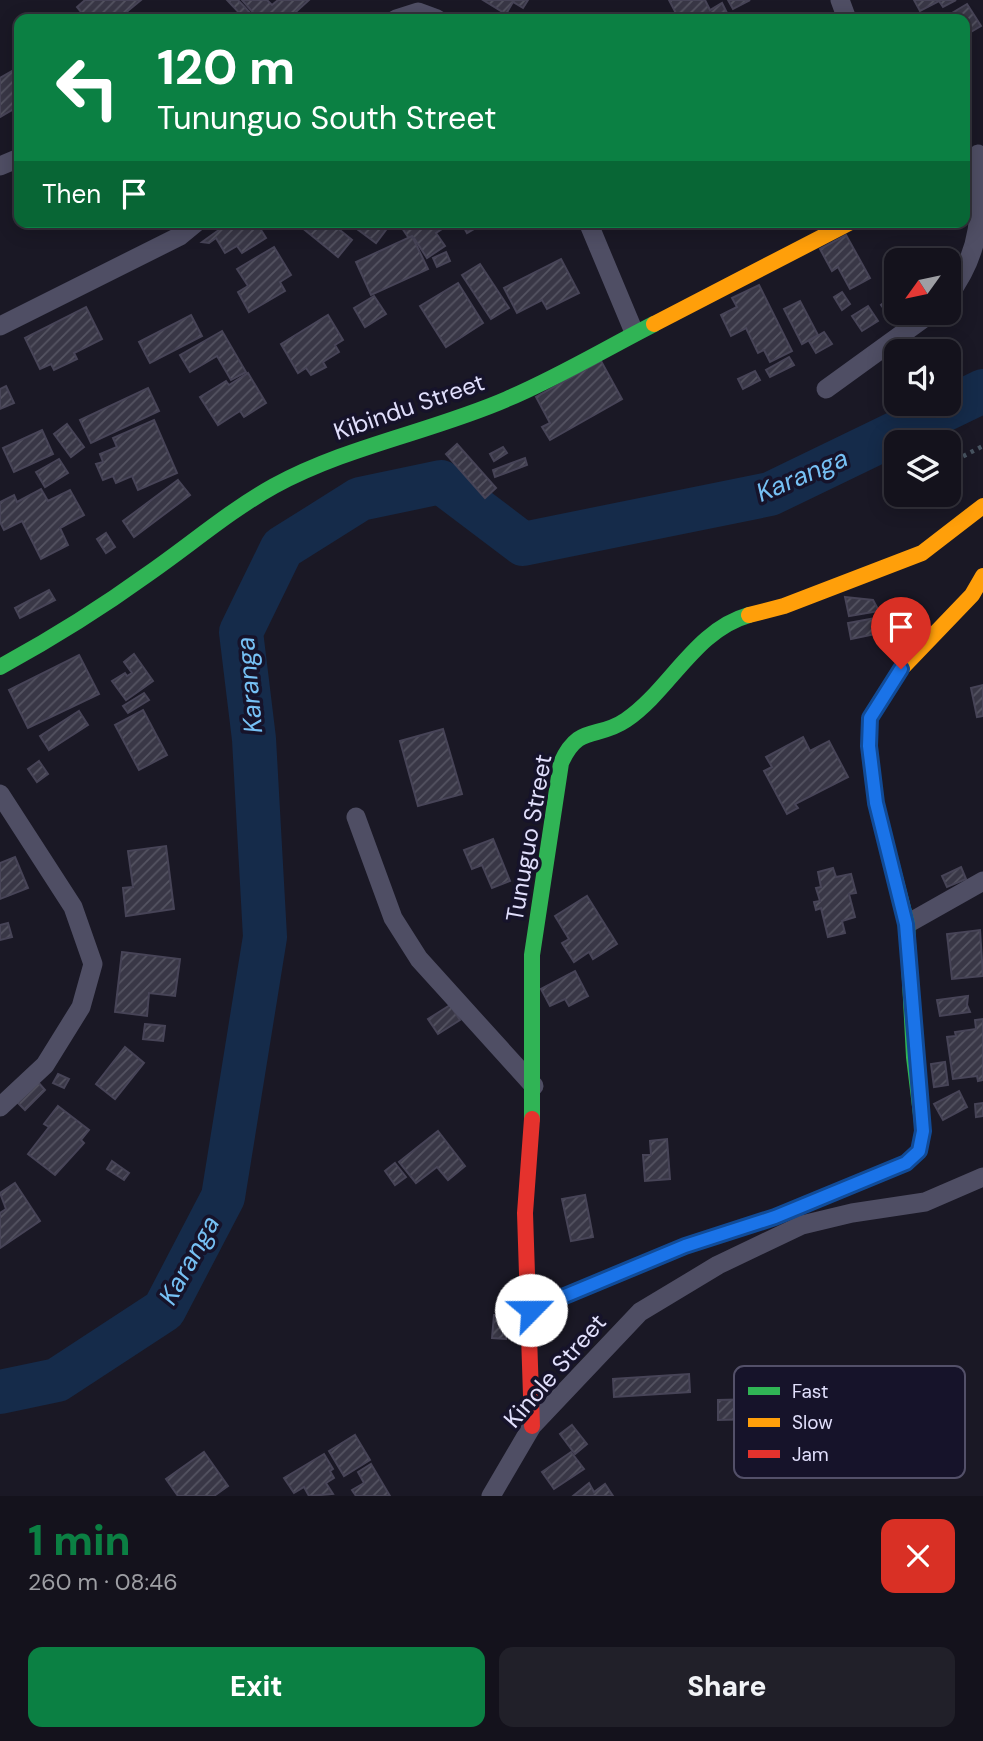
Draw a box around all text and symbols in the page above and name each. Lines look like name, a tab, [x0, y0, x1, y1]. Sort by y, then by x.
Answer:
text: 120 m	[157, 35, 295, 99]
icon: left	[42, 42, 133, 133]
text: Tununguo South Street	[157, 97, 496, 139]
icon: arrive	[115, 175, 153, 213]
text: Then	[42, 177, 101, 211]
north arrow	[884, 248, 961, 326]
map controls	[884, 248, 961, 507]
button: sound	[884, 339, 961, 416]
street label: Kibindu Street	[329, 366, 488, 447]
button: layers	[884, 430, 961, 507]
water label: Karanga	[751, 440, 853, 510]
pin	[871, 597, 931, 669]
icon: arrive	[882, 608, 920, 646]
water label: Karanga	[228, 635, 270, 735]
street label: Tunuguo Street	[499, 752, 558, 924]
water label: Karanga	[151, 1209, 227, 1311]
position arrow	[494, 1273, 568, 1347]
street label: Kinole Street	[497, 1307, 613, 1434]
legend	[734, 1366, 965, 1478]
text: Fast	[792, 1379, 828, 1404]
text: Slow	[792, 1410, 833, 1435]
text: Jam	[792, 1442, 829, 1467]
text: 1 min	[28, 1513, 131, 1568]
button: close	[881, 1519, 955, 1593]
text: 260 m · 08:46	[28, 1567, 178, 1597]
button: Exit	[28, 1647, 485, 1727]
button: Share	[499, 1647, 955, 1727]

